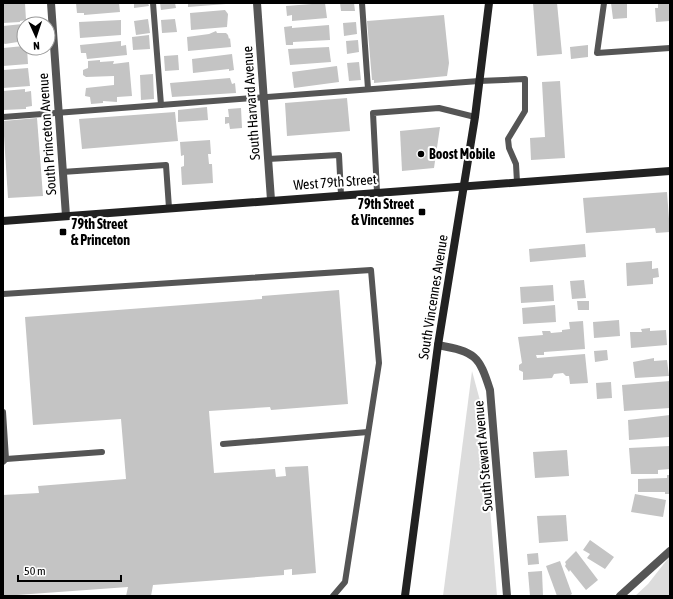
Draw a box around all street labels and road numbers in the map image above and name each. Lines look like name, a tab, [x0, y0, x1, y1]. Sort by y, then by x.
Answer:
street label: South Harvard Avenue	[239, 45, 263, 161]
street label: South Princeton Avenue	[35, 72, 59, 196]
street label: West 79th Street	[293, 171, 377, 193]
street label: South Vincennes Avenue	[415, 234, 451, 360]
street label: South Stewart Avenue	[470, 400, 496, 512]

